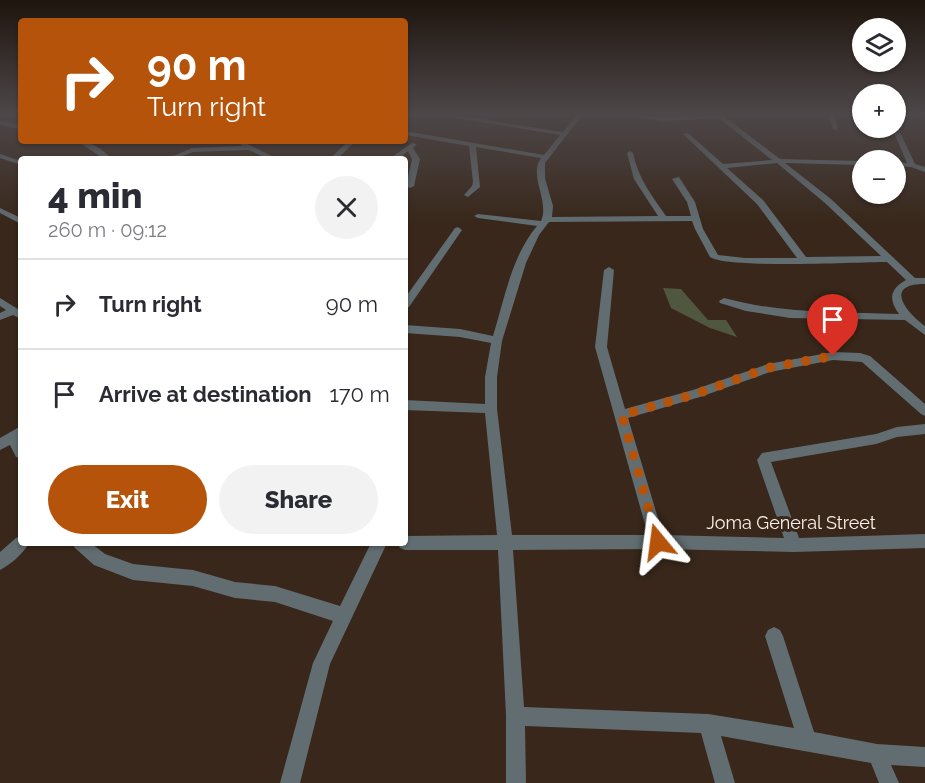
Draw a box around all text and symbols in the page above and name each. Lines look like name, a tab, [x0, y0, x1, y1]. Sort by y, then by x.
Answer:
map controls	[852, 18, 906, 204]
button: layers	[852, 18, 906, 72]
text: 90 m	[147, 41, 247, 90]
icon: right	[48, 42, 126, 120]
button: +	[852, 84, 906, 138]
text: Turn right	[147, 91, 266, 122]
button: −	[852, 150, 906, 204]
text: 4 min	[48, 174, 143, 216]
button: close	[315, 176, 378, 239]
text: 260 m · 09:12	[48, 218, 167, 242]
icon: right	[48, 288, 81, 321]
text: Turn right	[99, 291, 202, 317]
text: 90 m	[326, 291, 378, 317]
pin	[807, 294, 858, 356]
icon: arrive	[816, 303, 849, 336]
icon: arrive	[48, 378, 81, 411]
text: Arrive at destination	[99, 381, 312, 407]
text: 170 m	[330, 381, 390, 407]
button: Exit	[48, 465, 207, 534]
button: Share	[219, 465, 378, 534]
position arrow	[626, 510, 690, 574]
street label: Joma General Street	[706, 512, 876, 533]

